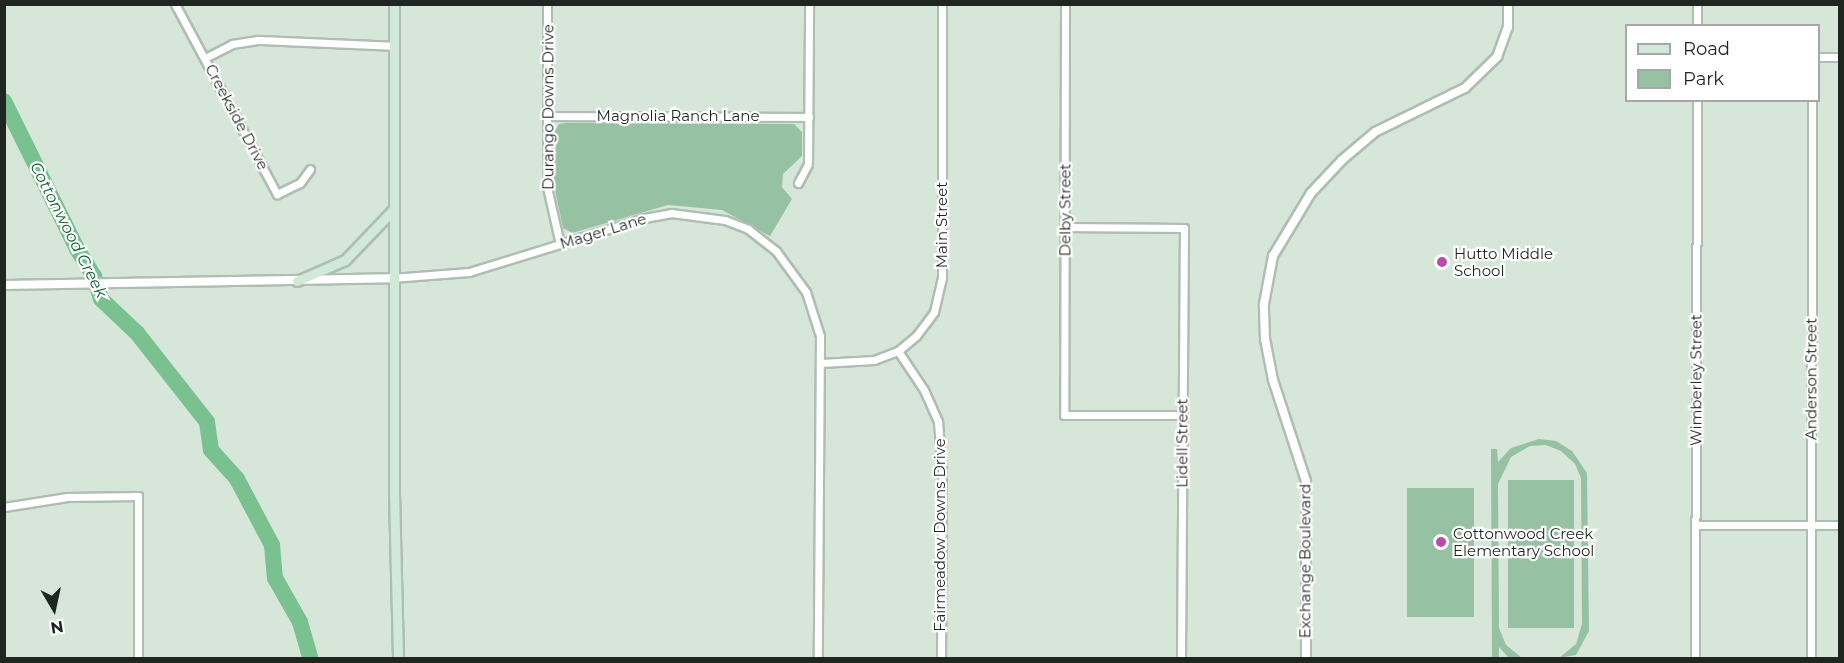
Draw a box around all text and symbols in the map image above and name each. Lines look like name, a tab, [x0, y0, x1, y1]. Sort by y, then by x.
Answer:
street label: Durango Downs Drive	[539, 24, 557, 190]
legend	[1625, 24, 1820, 102]
text: Road	[1683, 38, 1730, 60]
street label: Creekside Drive	[202, 61, 272, 173]
text: Park	[1683, 68, 1724, 90]
street label: Magnolia Ranch Lane	[597, 107, 759, 125]
water label: Cottonwood Creek	[25, 159, 111, 301]
street label: Delby Street	[1056, 164, 1074, 256]
street label: Main Street	[933, 182, 951, 268]
street label: Mager Lane	[558, 209, 648, 253]
place label: Hutto Middle School	[1454, 244, 1553, 279]
marker: Hutto Middle School	[1435, 255, 1449, 269]
street label: Wimberley Street	[1687, 314, 1705, 446]
street label: Anderson Street	[1802, 318, 1820, 440]
street label: Lidell Street	[1173, 398, 1191, 488]
street label: Fairmeadow Downs Drive	[931, 438, 949, 632]
street label: Exchange Boulevard	[1296, 484, 1314, 638]
place label: Cottonwood Creek Elementary School	[1453, 524, 1594, 559]
marker: Cottonwood Creek Elementary School	[1434, 535, 1448, 549]
north arrow	[24, 579, 84, 639]
text: N	[49, 617, 65, 638]

